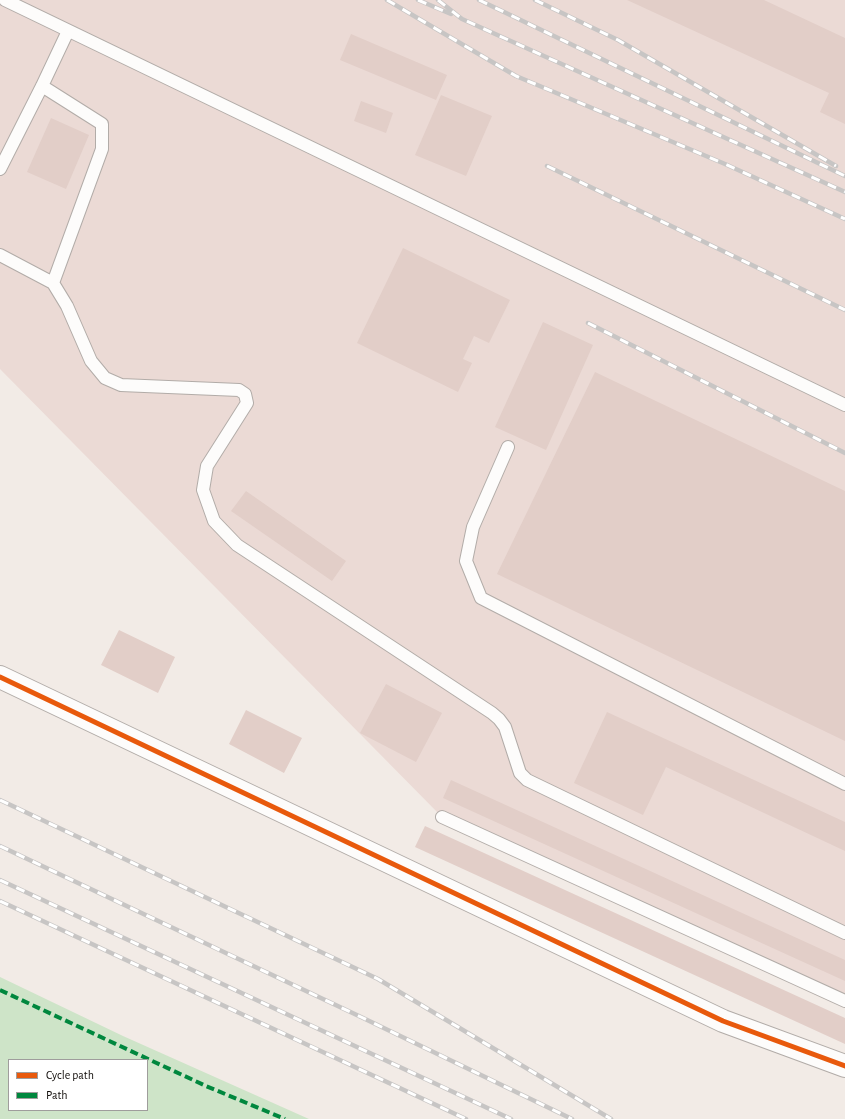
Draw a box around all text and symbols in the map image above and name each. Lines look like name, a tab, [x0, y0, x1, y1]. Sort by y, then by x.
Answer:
legend	[8, 1059, 148, 1111]
text: Cycle path	[46, 1069, 94, 1081]
text: Path	[46, 1089, 68, 1101]

